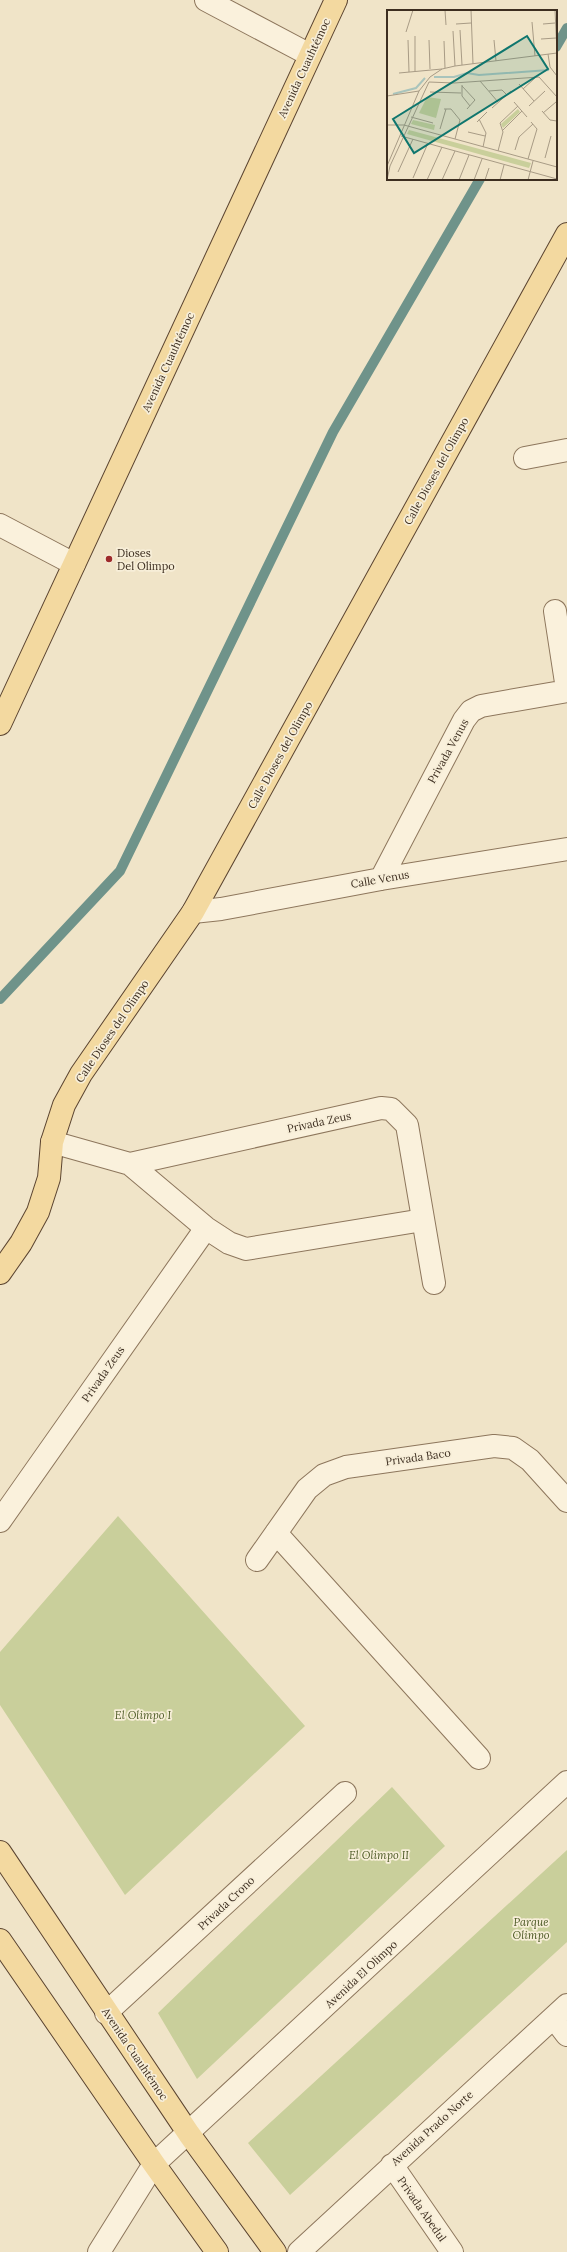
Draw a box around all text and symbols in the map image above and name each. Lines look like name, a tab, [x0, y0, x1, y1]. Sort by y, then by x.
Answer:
inset map	[387, 10, 557, 180]
street label: Avenida Cuauhtémoc	[274, 16, 333, 121]
street label: Avenida Cuauhtémoc	[138, 310, 197, 415]
street label: Calle Dioses del Olimpo	[401, 415, 471, 527]
place label: Dioses Del Olimpo	[117, 546, 175, 573]
marker: Dioses Del Olimpo	[104, 554, 114, 564]
street label: Calle Dioses del Olimpo	[245, 699, 315, 811]
street label: Privada Venus	[424, 716, 472, 786]
street label: Calle Venus	[350, 867, 410, 891]
street label: Calle Dioses del Olimpo	[72, 977, 152, 1085]
street label: Privada Zeus	[286, 1108, 352, 1136]
street label: Privada Zeus	[79, 1343, 127, 1405]
street label: Privada Baco	[385, 1446, 451, 1468]
park label: El Olimpo I	[115, 1708, 171, 1722]
park label: El Olimpo II	[349, 1848, 409, 1862]
street label: Privada Crono	[195, 1873, 257, 1933]
park label: Parque Olimpo	[513, 1915, 550, 1942]
street label: Avenida El Olimpo	[321, 1937, 400, 2012]
street label: Avenida Cuauhtémoc	[98, 2004, 171, 2103]
street label: Avenida Prado Norte	[387, 2087, 476, 2169]
street label: Privada Abedul	[394, 2174, 450, 2244]

